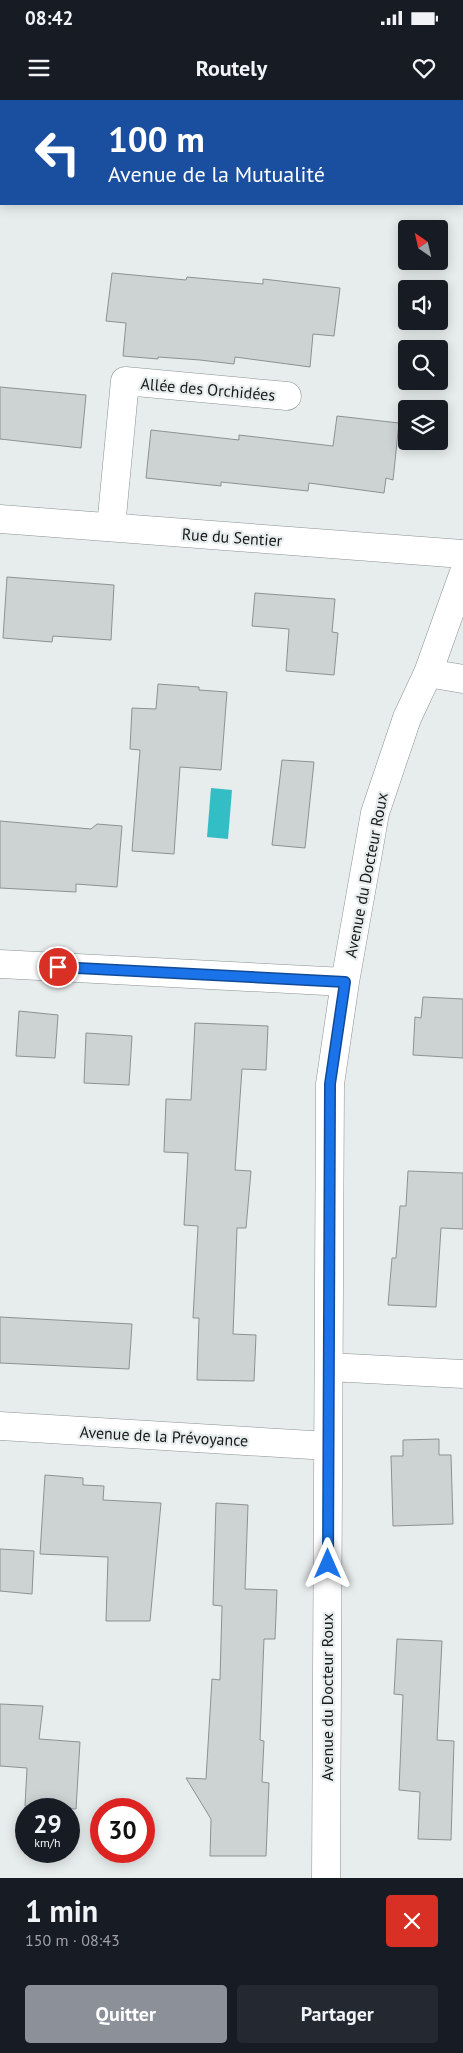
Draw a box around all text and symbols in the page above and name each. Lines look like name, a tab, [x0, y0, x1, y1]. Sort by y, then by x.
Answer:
text: 08:42	[25, 6, 73, 30]
icon: menu	[25, 54, 53, 82]
text: Routely	[196, 54, 267, 82]
icon: heart	[410, 54, 438, 82]
text: 100 m	[108, 116, 205, 162]
icon: left	[25, 120, 90, 185]
text: Avenue de la Mutualité	[108, 160, 325, 188]
north arrow	[398, 220, 448, 270]
map controls	[398, 220, 448, 450]
button: sound	[398, 280, 448, 330]
button: search	[398, 340, 448, 390]
street label: Allée des Orchidées	[140, 373, 276, 405]
button: layers	[398, 400, 448, 450]
street label: Rue du Sentier	[181, 524, 283, 551]
street label: Avenue du Docteur Roux	[340, 791, 392, 959]
pin	[37, 946, 79, 988]
icon: arrive	[44, 953, 72, 981]
street label: Avenue de la Prévoyance	[79, 1422, 249, 1450]
position arrow	[301, 1537, 353, 1589]
street label: Avenue du Docteur Roux	[317, 1613, 337, 1781]
speed limit sign: 30	[90, 1798, 155, 1863]
text: 29	[33, 1808, 62, 1840]
text: km/h	[34, 1835, 61, 1850]
text: 1 min	[25, 1891, 98, 1930]
button: close	[386, 1895, 438, 1947]
text: 150 m · 08:43	[25, 1930, 120, 1950]
button: Quitter	[25, 1985, 227, 2043]
button: Partager	[237, 1985, 438, 2043]

